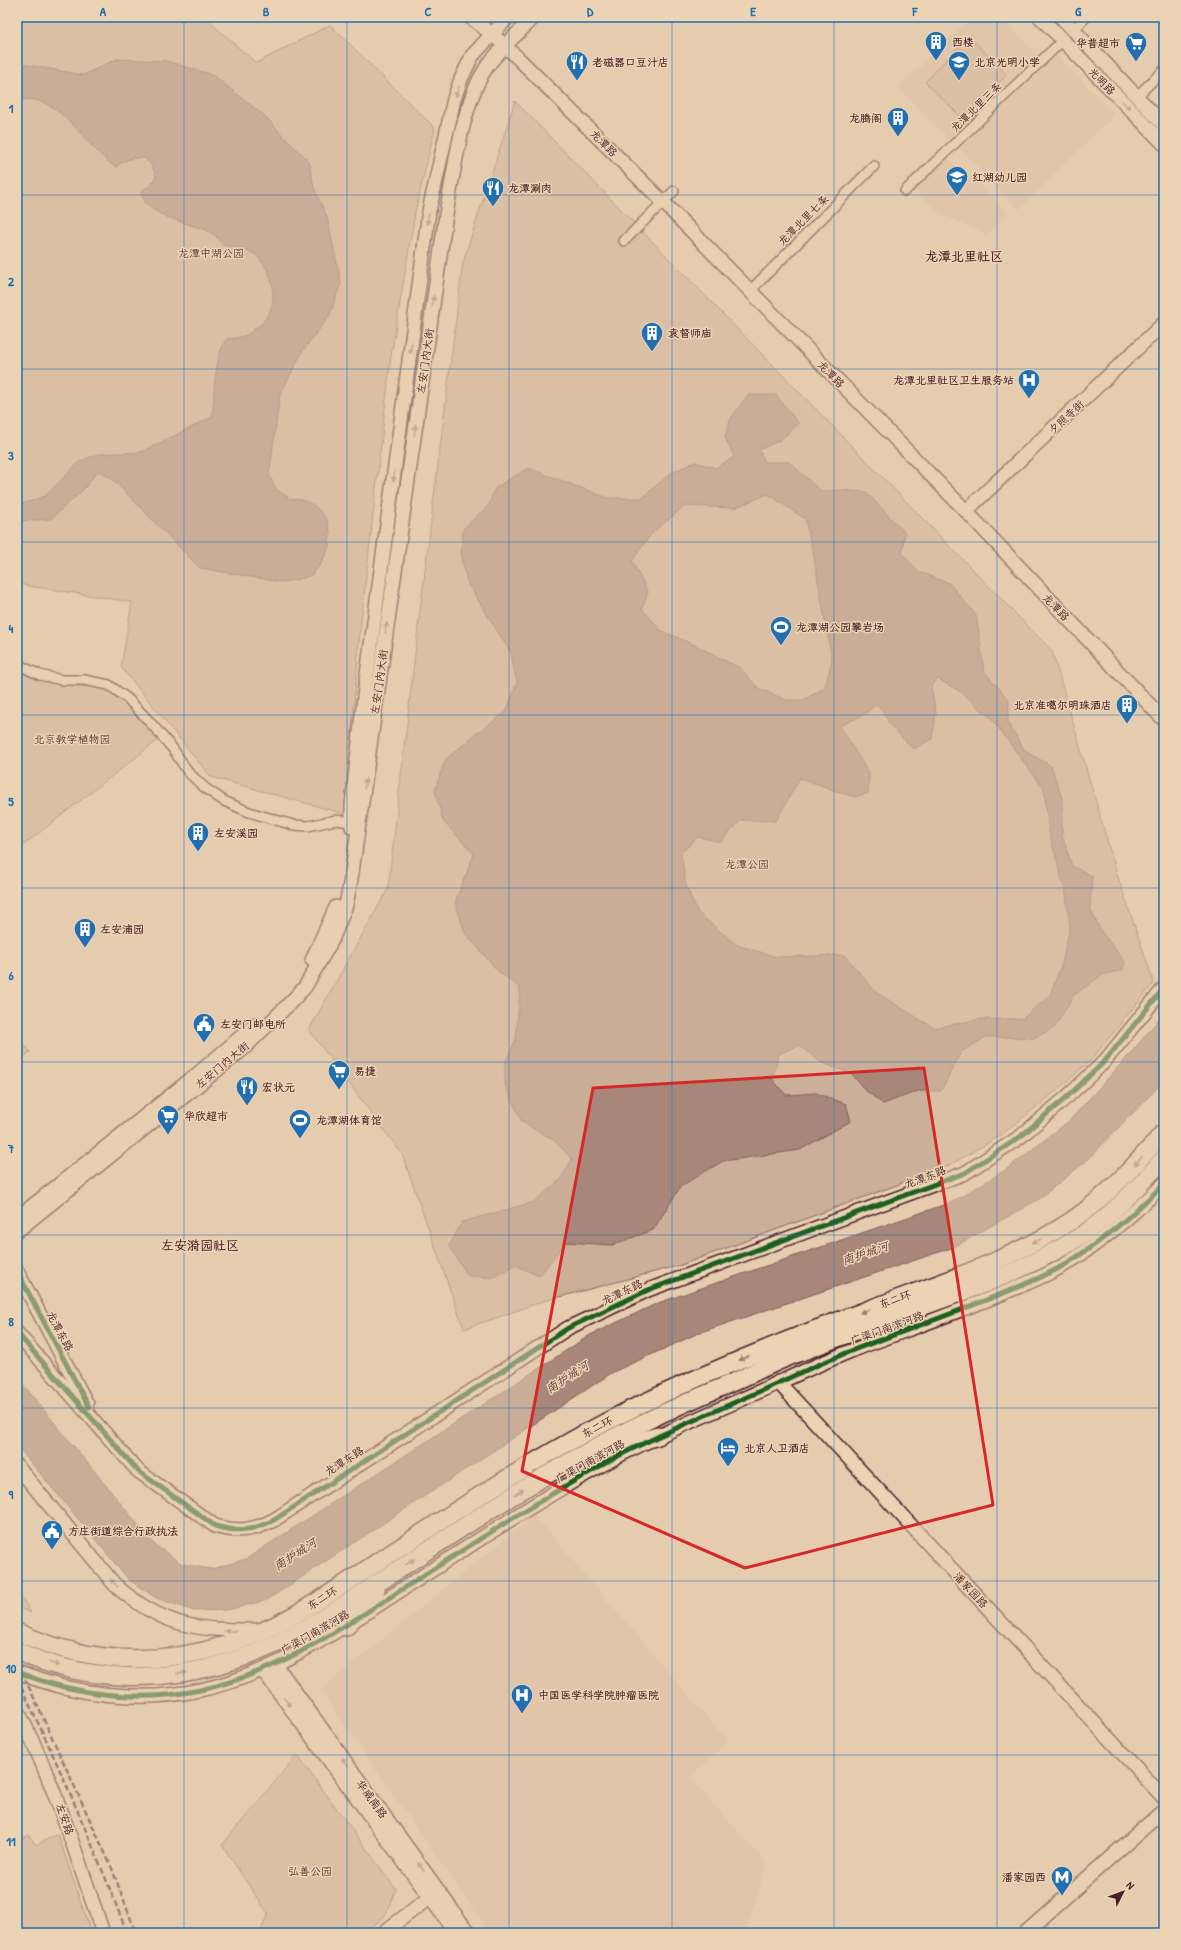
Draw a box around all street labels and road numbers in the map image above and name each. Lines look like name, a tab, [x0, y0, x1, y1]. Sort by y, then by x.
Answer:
street label: 光明路	[1086, 64, 1118, 98]
street label: 龙潭北里三条	[947, 79, 1005, 135]
street label: 龙潭路	[587, 126, 621, 160]
street label: 龙潭北里七条	[775, 192, 831, 248]
street label: 左安门内大街	[413, 326, 437, 395]
street label: 龙潭路	[815, 357, 847, 391]
street label: 夕照寺街	[1045, 396, 1088, 437]
street label: 龙潭路	[1040, 590, 1072, 624]
street label: 左安门内大街	[367, 647, 391, 716]
street label: 左安门内大街	[192, 1038, 253, 1092]
street label: 龙潭东路	[902, 1163, 948, 1191]
street label: 龙潭东路	[599, 1276, 645, 1308]
street label: 东二环	[877, 1287, 913, 1311]
street label: 龙潭东路	[43, 1308, 77, 1354]
street label: 广渠门南滨河路	[848, 1308, 926, 1348]
street label: 东二环	[579, 1413, 615, 1441]
street label: 广渠门南滨河路	[553, 1436, 627, 1486]
street label: 龙潭东路	[322, 1443, 366, 1479]
street label: 潘家园路	[951, 1569, 991, 1611]
street label: 东二环	[304, 1583, 340, 1613]
street label: 广渠门南滨河路	[278, 1607, 352, 1657]
street label: 华威南路	[353, 1777, 391, 1821]
street label: 左安路	[53, 1801, 77, 1837]

